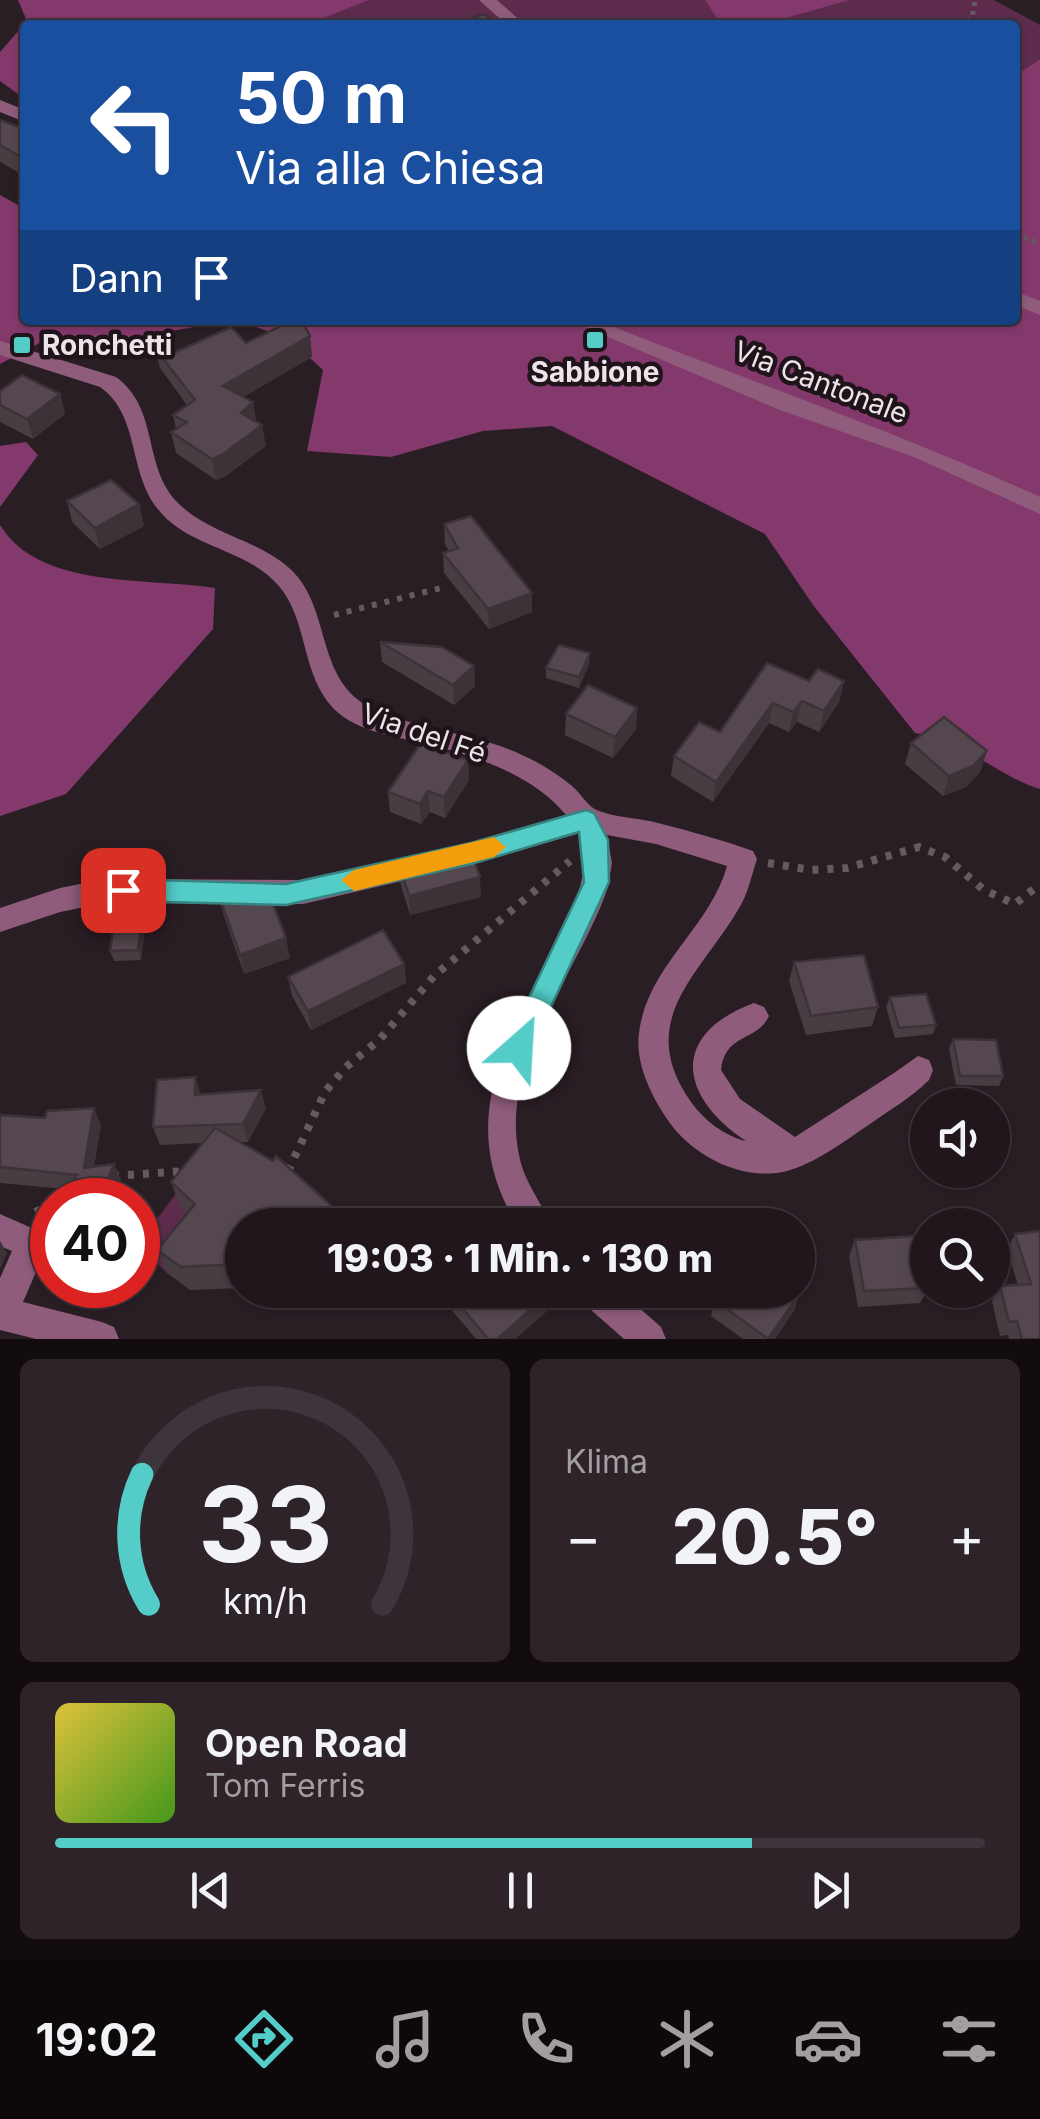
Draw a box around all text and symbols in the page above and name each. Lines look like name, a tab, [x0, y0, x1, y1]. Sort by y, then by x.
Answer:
text: 50 m	[235, 55, 407, 140]
icon: left	[70, 60, 200, 190]
text: Via alla Chiesa	[235, 140, 546, 195]
icon: arrive	[184, 250, 239, 305]
text: Dann	[70, 255, 164, 301]
place label: Ronchetti	[42, 328, 172, 362]
marker: Sabbione	[584, 329, 606, 351]
street label: Via Cantonale	[729, 333, 913, 431]
marker: Ronchetti	[11, 334, 33, 356]
place label: Sabbione	[531, 355, 659, 389]
street label: Via del Fé	[357, 696, 491, 770]
pin	[81, 848, 166, 933]
icon: arrive	[96, 863, 151, 918]
position arrow	[467, 996, 571, 1100]
map controls	[910, 1088, 1010, 1308]
button: sound	[910, 1088, 1010, 1188]
speed limit sign: 40	[30, 1178, 160, 1308]
button: search	[910, 1208, 1010, 1308]
text: 19:03 · 1 Min. · 130 m	[327, 1235, 713, 1281]
text: Klima	[565, 1442, 648, 1481]
text: 33	[198, 1461, 332, 1587]
text: 20.5°	[672, 1491, 878, 1582]
text: −	[565, 1504, 601, 1570]
text: +	[949, 1504, 985, 1570]
text: km/h	[223, 1579, 307, 1623]
text: Open Road	[205, 1720, 408, 1766]
text: Tom Ferris	[205, 1766, 365, 1805]
icon: previous	[183, 1863, 238, 1918]
icon: pause	[493, 1863, 548, 1918]
icon: next	[803, 1863, 858, 1918]
icon: directions	[229, 2004, 299, 2074]
icon: music	[370, 2004, 440, 2074]
icon: phone	[511, 2004, 581, 2074]
icon: climate	[652, 2004, 722, 2074]
icon: car	[793, 2004, 863, 2074]
icon: filters	[934, 2004, 1004, 2074]
text: 19:02	[36, 2012, 158, 2067]

